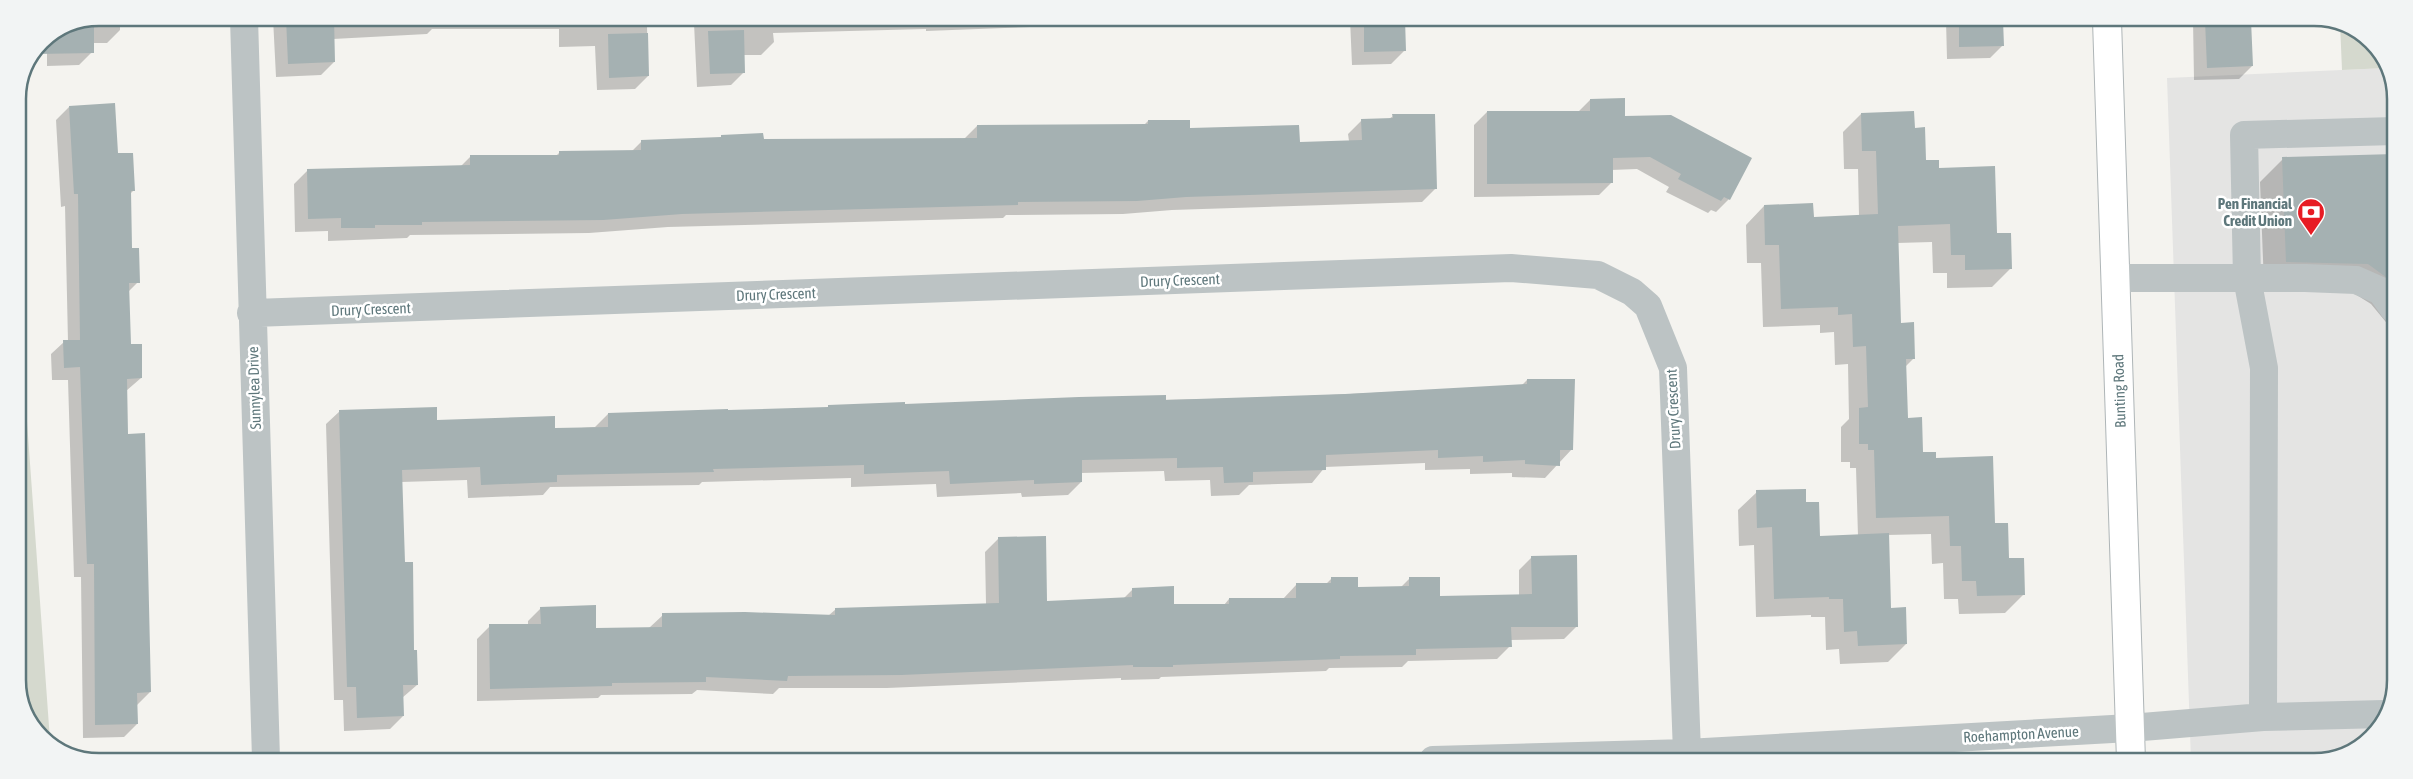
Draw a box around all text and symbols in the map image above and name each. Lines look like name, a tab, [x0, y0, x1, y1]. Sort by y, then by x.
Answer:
place label: Pen Financial Credit Union	[2218, 195, 2293, 229]
bank icon: Pen Financial Credit Union	[2296, 197, 2326, 236]
street label: Drury Crescent	[1140, 270, 1220, 290]
street label: Drury Crescent	[736, 284, 816, 304]
street label: Drury Crescent	[331, 299, 411, 319]
street label: Sunnylea Drive	[244, 346, 264, 430]
street label: Bunting Road	[2109, 354, 2129, 428]
street label: Drury Crescent	[1662, 369, 1684, 449]
street label: Roehampton Avenue	[1963, 722, 2079, 746]

